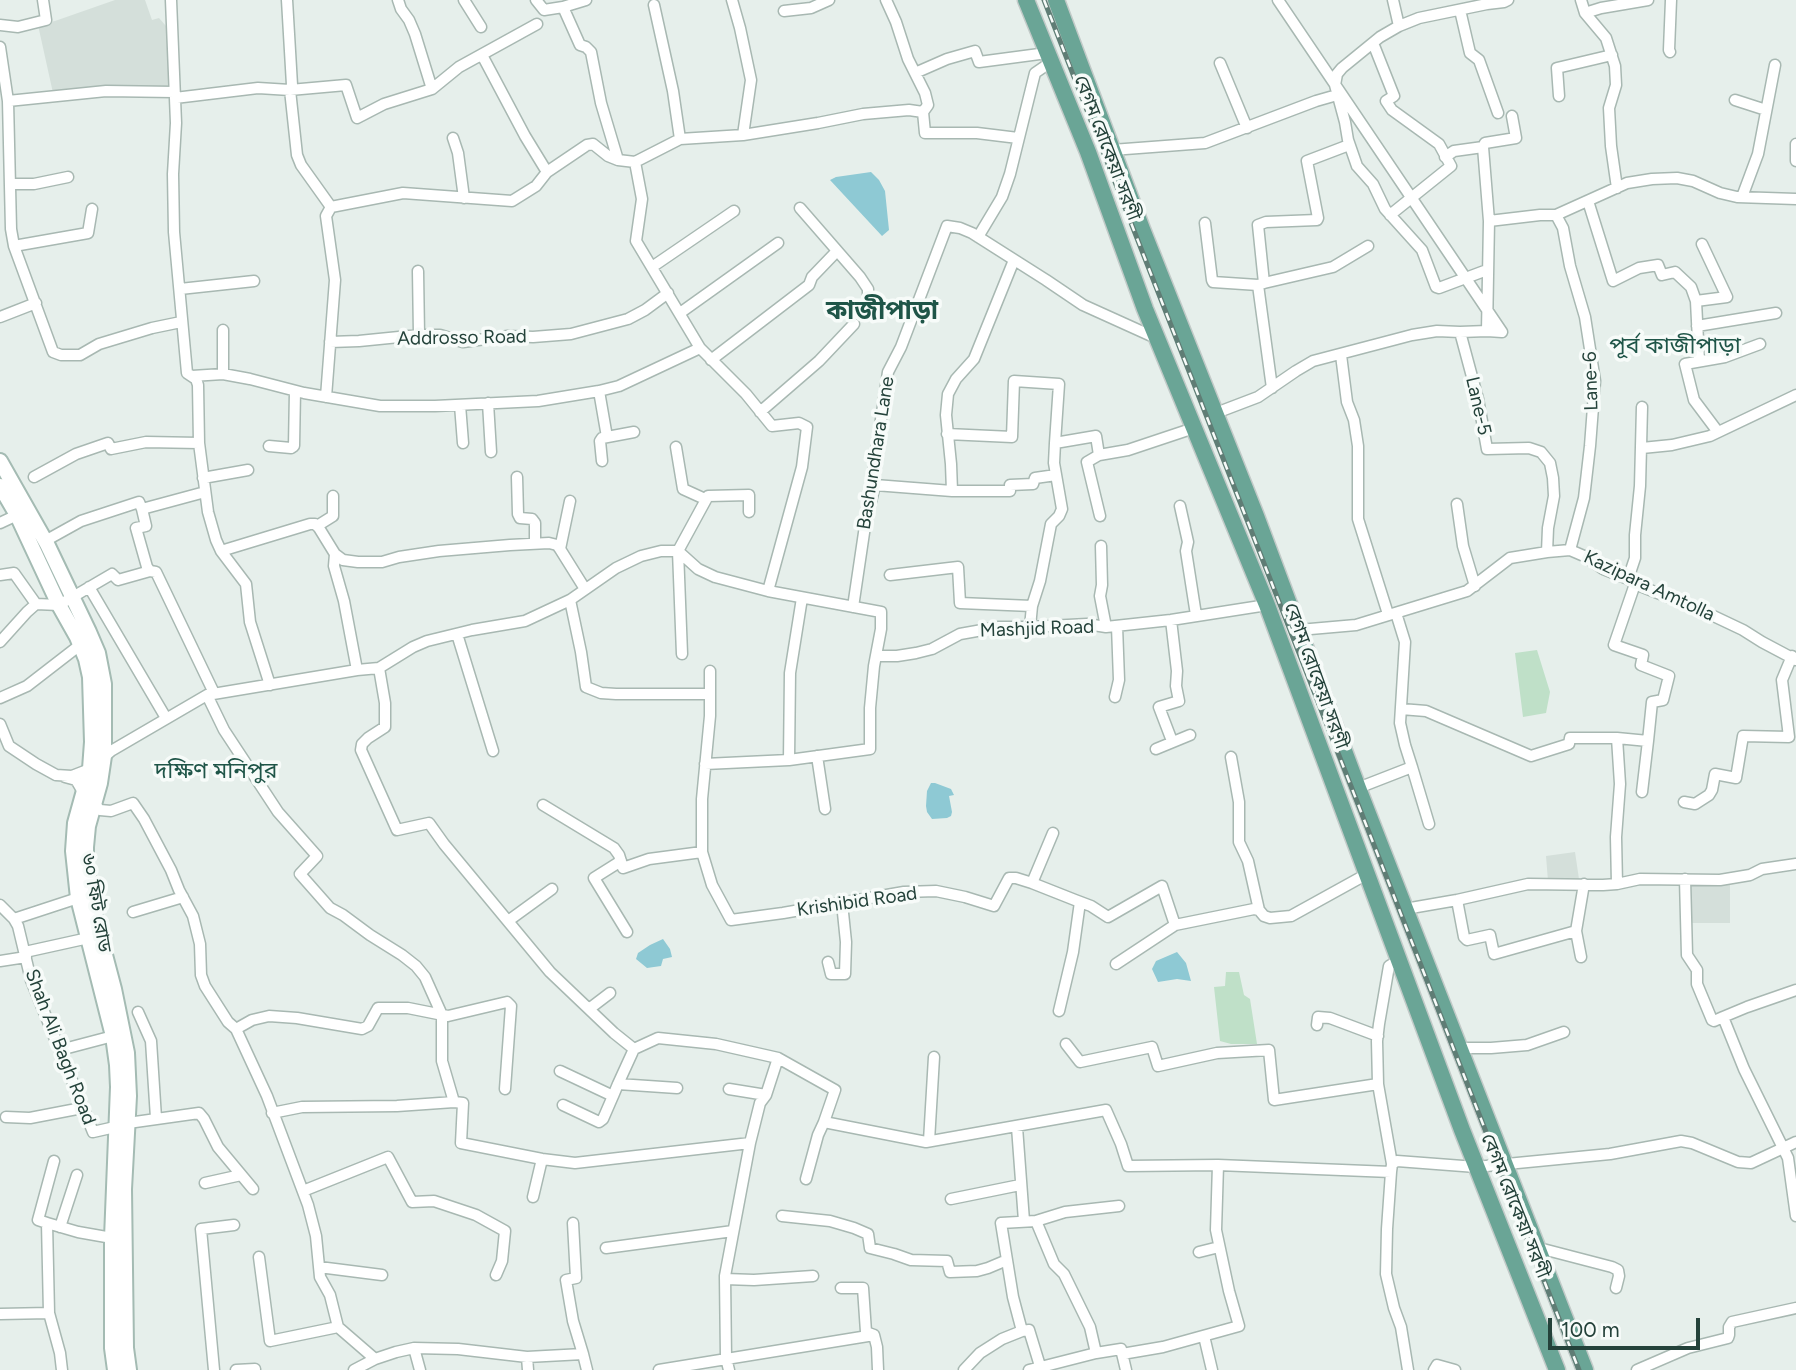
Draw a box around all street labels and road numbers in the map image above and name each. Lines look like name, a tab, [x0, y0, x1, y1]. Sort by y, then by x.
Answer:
street label: বেগম রোকেয়া সরণী	[1069, 72, 1145, 224]
street label: Addrosso Road	[397, 325, 527, 351]
street label: Lane-6	[1579, 351, 1603, 411]
street label: Lane-5	[1460, 374, 1496, 438]
street label: Bashundhara Lane	[853, 375, 899, 531]
street label: Kazipara Amtolla	[1580, 546, 1718, 626]
street label: বেগম রোকেয়া সরণী	[1279, 600, 1353, 752]
street label: Mashjid Road	[979, 616, 1095, 642]
street label: ৬০ ফিট রোড	[76, 852, 116, 954]
street label: Krishibid Road	[795, 882, 919, 922]
street label: Shah Ali Bagh Road	[20, 966, 100, 1128]
street label: বেগম রোকেয়া সরণী	[1476, 1130, 1554, 1282]

